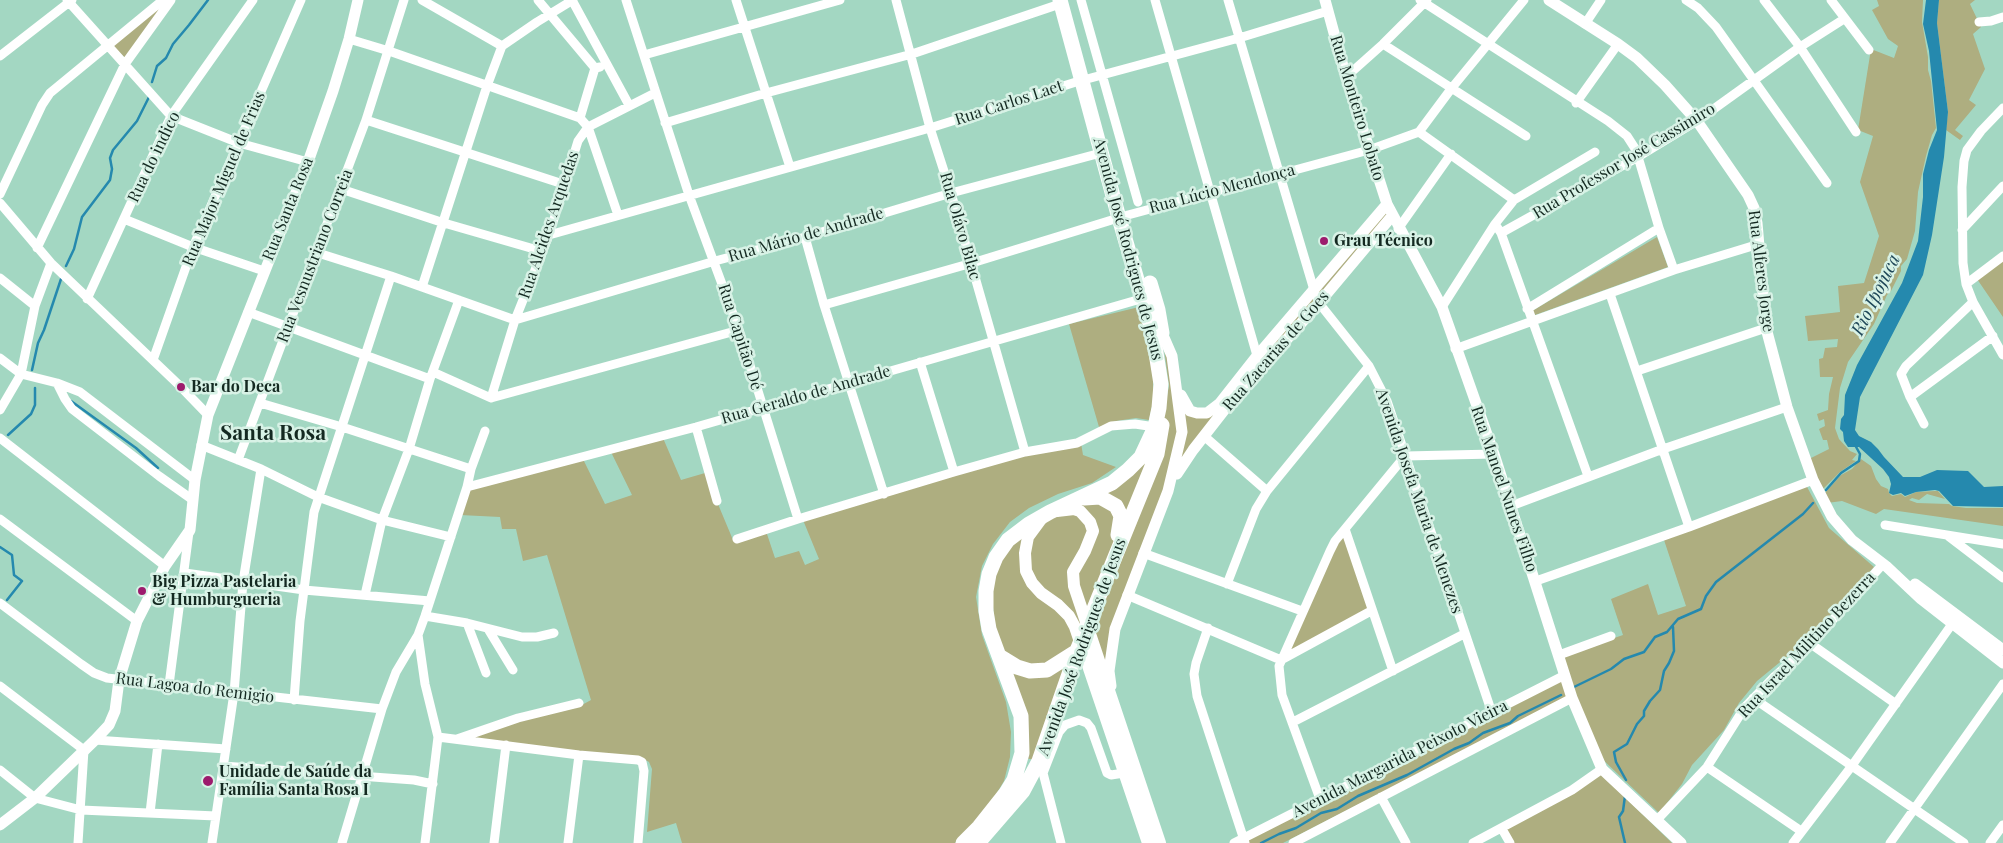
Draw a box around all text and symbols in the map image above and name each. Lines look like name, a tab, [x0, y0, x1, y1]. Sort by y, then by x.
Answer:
street label: Rua Monteiro Lobato	[1326, 33, 1388, 183]
street label: Rua Carlos Laet	[952, 76, 1066, 130]
street label: Rua Major Miguel de Frias	[178, 89, 270, 269]
street label: Rua Professor José Cassimiro	[1529, 99, 1719, 223]
street label: Rua do indico	[124, 109, 184, 205]
street label: Avenida José Rodrigues de Jesus	[1089, 136, 1167, 362]
street label: Rua Alcides Arquedas	[515, 149, 583, 301]
street label: Rua Santa Rosa	[259, 155, 317, 263]
street label: Rua Lúcio Mendonça	[1147, 160, 1297, 218]
street label: Rua Vesnustriano Correia	[273, 167, 357, 345]
street label: Rua Olávo Bilac	[935, 170, 985, 282]
street label: Rua Mário de Andrade	[726, 204, 886, 266]
street label: Rua Alferes Jorge	[1744, 209, 1778, 333]
place label: Grau Técnico	[1334, 231, 1433, 251]
marker: Grau Técnico	[1318, 235, 1330, 247]
water label: Rio Ipojuca	[1847, 251, 1905, 339]
street label: Rua Capitão Dé	[714, 281, 766, 393]
street label: Rua Zacarias de Goes	[1219, 287, 1333, 415]
street label: Rua Geraldo de Andrade	[719, 362, 893, 428]
place label: Bar do Deca	[191, 377, 280, 397]
marker: Bar do Deca	[175, 381, 187, 393]
street label: Avenida Josefa Maria de Menezes	[1371, 386, 1467, 616]
street label: Rua Manoel Nunes Filho	[1467, 404, 1541, 574]
district label: Santa Rosa	[220, 420, 326, 446]
street label: Avenida José Rodrigues de Jesus	[1034, 536, 1130, 758]
street label: Rua Israel Militino Bezerra	[1734, 568, 1880, 722]
place label: Big Pizza Pastelaria & Humburgueria	[152, 572, 296, 610]
marker: Big Pizza Pastelaria & Humburgueria	[136, 585, 148, 597]
street label: Rua Lagoa do Remigio	[115, 669, 275, 707]
street label: Avenida Margarida Peixoto Vieira	[1289, 696, 1511, 822]
place label: Unidade de Saúde da Família Santa Rosa I	[219, 762, 372, 800]
marker: Unidade de Saúde da Família Santa Rosa I	[201, 774, 215, 788]

